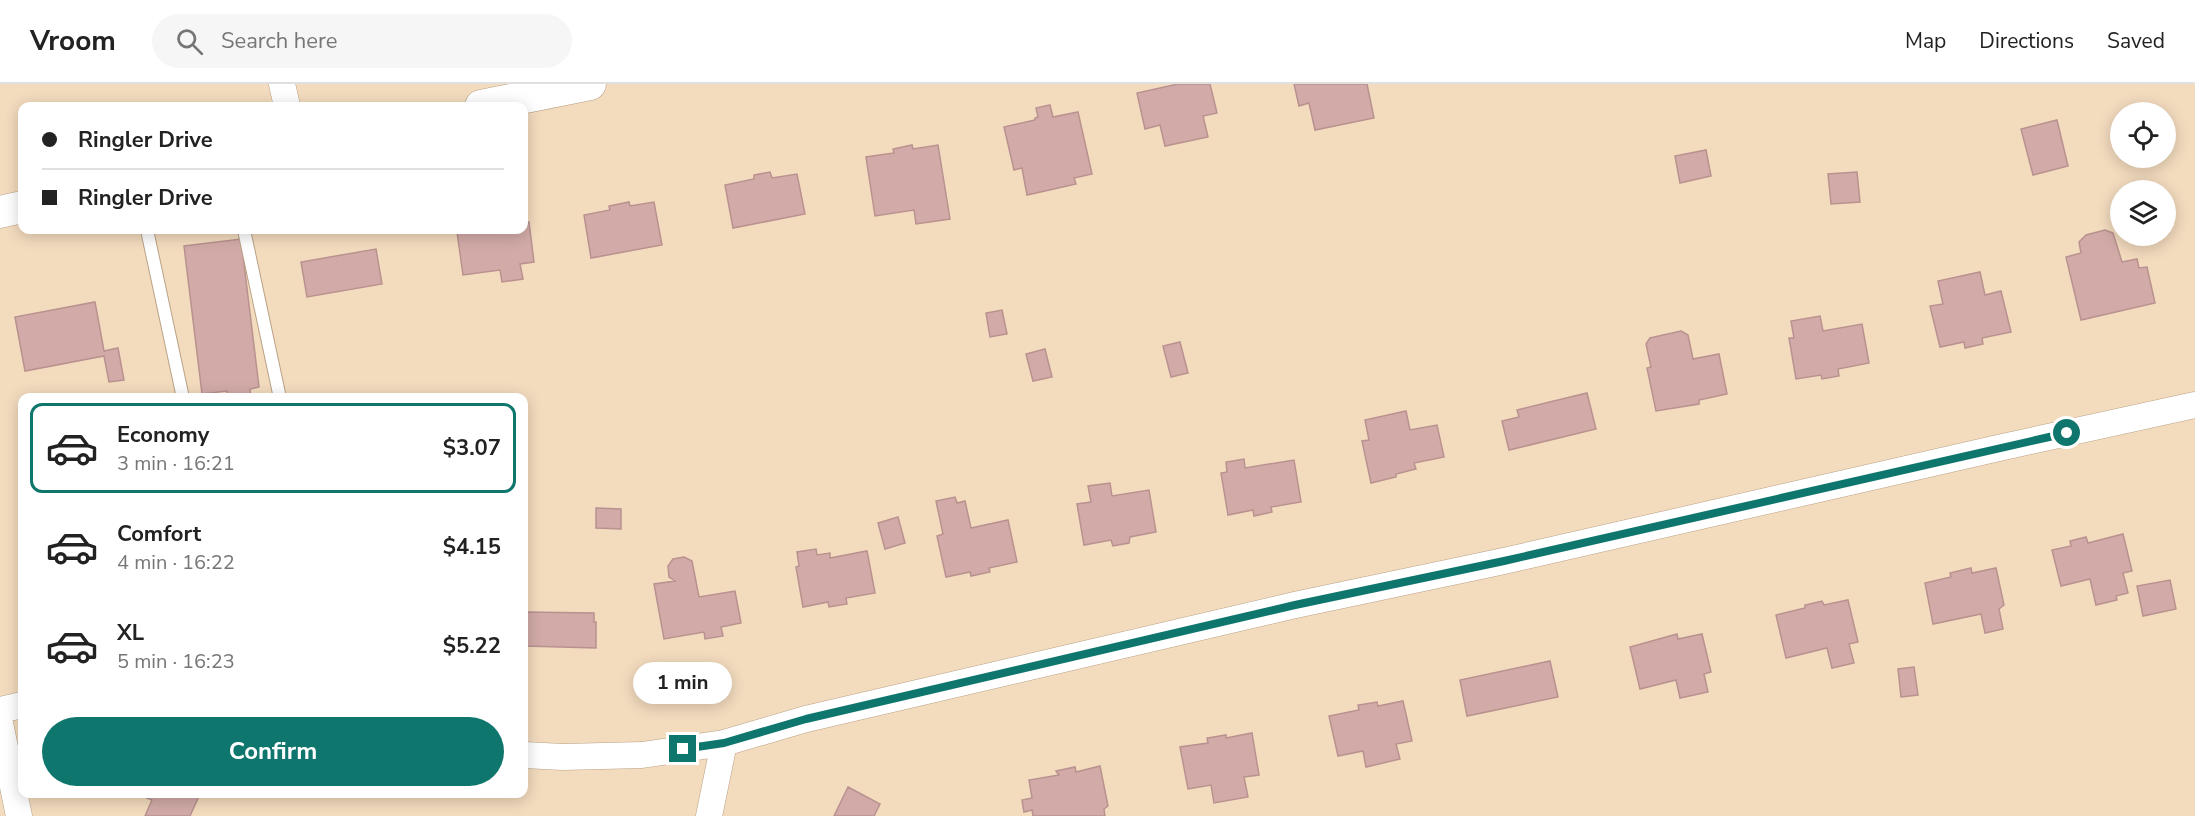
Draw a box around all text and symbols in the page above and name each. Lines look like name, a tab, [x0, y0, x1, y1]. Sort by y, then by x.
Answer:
search box	[152, 14, 572, 68]
text: Vroom	[30, 22, 116, 60]
icon: search	[173, 25, 206, 58]
text: Search here	[221, 26, 338, 56]
text: Map	[1905, 27, 1946, 55]
text: Directions	[1979, 27, 2074, 55]
text: Saved	[2107, 27, 2165, 55]
map controls	[2110, 102, 2176, 246]
button: locate	[2110, 102, 2176, 168]
text: Ringler Drive	[78, 125, 213, 155]
button: layers	[2110, 180, 2176, 246]
text: Ringler Drive	[78, 183, 213, 213]
route start	[2053, 419, 2080, 446]
text: Economy	[117, 420, 209, 450]
icon: car	[45, 421, 99, 475]
text: $3.07	[443, 433, 501, 463]
text: 3 min · 16:21	[117, 450, 235, 477]
text: Comfort	[117, 519, 201, 549]
icon: car	[45, 520, 99, 574]
text: $4.15	[443, 532, 501, 562]
text: 4 min · 16:22	[117, 549, 235, 576]
text: XL	[117, 618, 144, 648]
icon: car	[45, 619, 99, 673]
text: $5.22	[443, 631, 501, 661]
text: 5 min · 16:23	[117, 648, 235, 675]
callout: 1 min	[634, 662, 732, 704]
text: 1 min	[657, 669, 708, 696]
button: Confirm	[42, 717, 504, 786]
route end	[669, 735, 696, 762]

